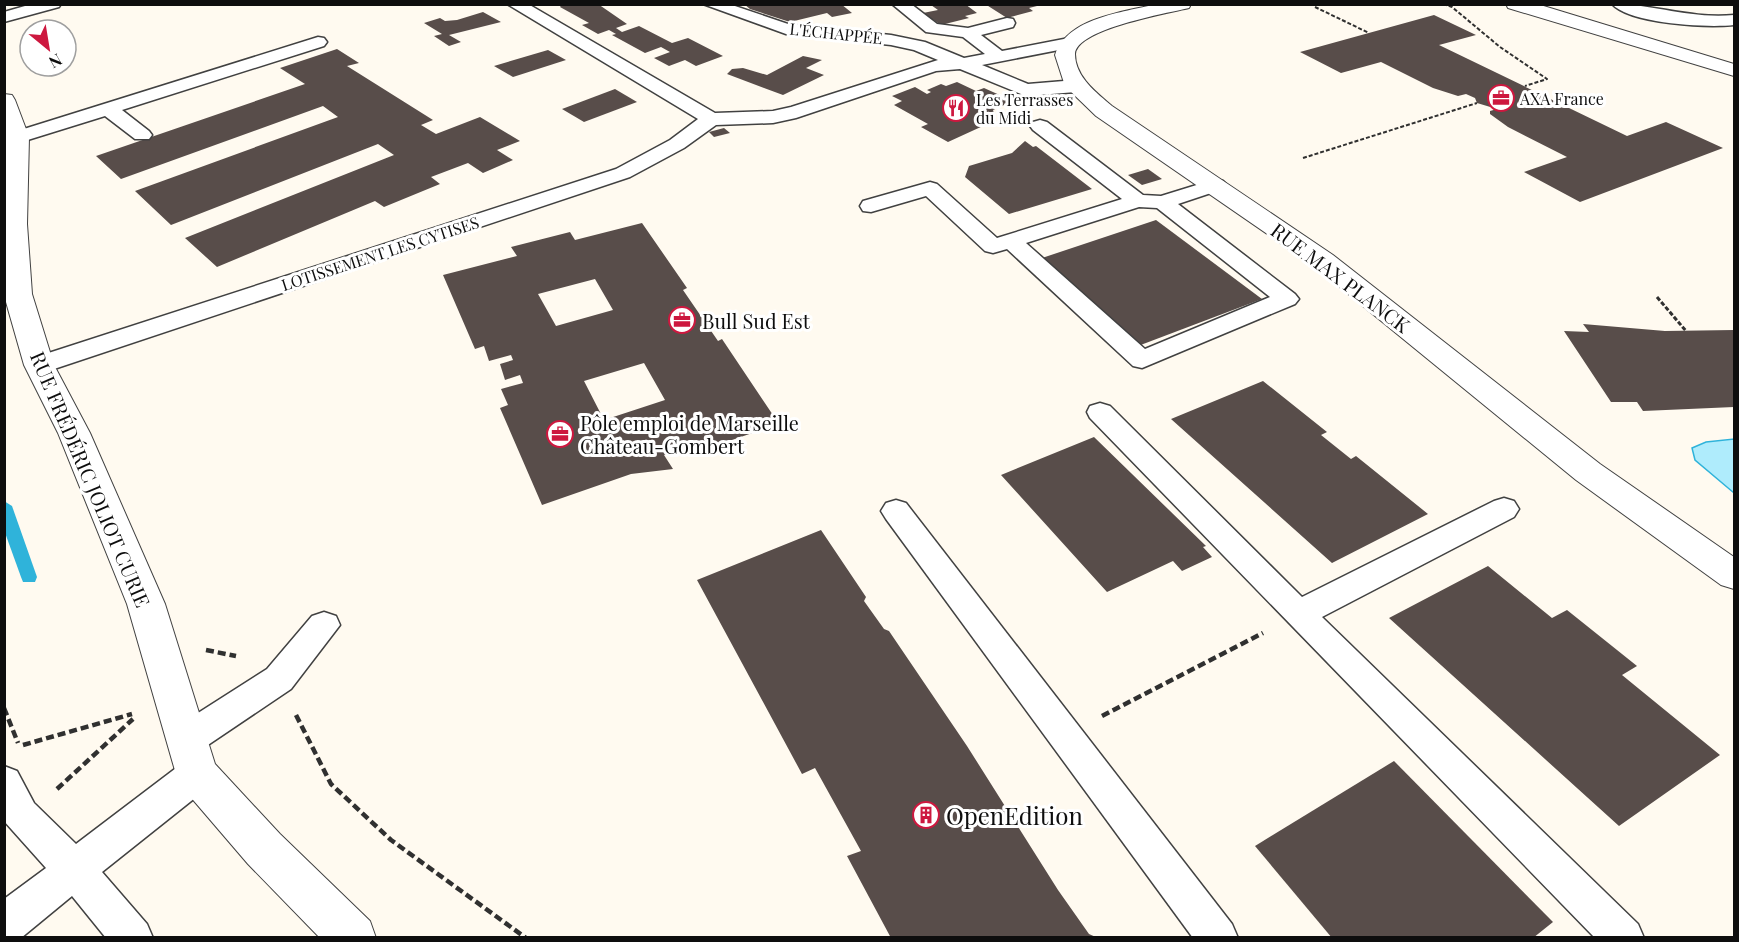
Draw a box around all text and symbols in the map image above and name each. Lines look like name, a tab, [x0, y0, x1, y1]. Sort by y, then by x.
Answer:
north arrow	[18, 18, 78, 78]
street label: L'ÉCHAPPÉE	[789, 18, 883, 48]
text: N	[45, 49, 66, 74]
office icon: AXA France	[1486, 83, 1516, 113]
place label: AXA France	[1519, 88, 1604, 109]
place label: Les Terrasses du Midi	[976, 89, 1073, 128]
restaurant icon: Les Terrasses du Midi	[941, 93, 971, 123]
street label: LOTISSEMENT LES CYTISES	[278, 211, 482, 295]
street label: RUE MAX PLANCK	[1266, 216, 1417, 339]
office icon: Bull Sud Est	[667, 305, 697, 335]
place label: Bull Sud Est	[702, 307, 811, 334]
street label: RUE FRÉDÉRIC JOLIOT CURIE	[25, 347, 157, 611]
place label: Pôle emploi de Marseille Château-Gombert	[580, 409, 799, 459]
office icon: Pôle emploi de Marseille Château-Gombert	[545, 419, 575, 449]
place label: OpenEdition	[946, 799, 1083, 831]
building icon: OpenEdition	[911, 800, 941, 830]

